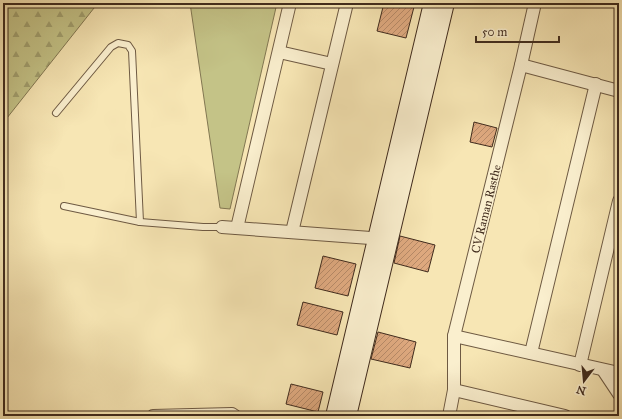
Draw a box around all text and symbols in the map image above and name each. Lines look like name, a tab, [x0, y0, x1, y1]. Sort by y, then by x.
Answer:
scale bar	[476, 18, 559, 44]
text: 50 m	[482, 25, 507, 39]
street label: CV Raman Rasthe	[468, 163, 504, 255]
north arrow	[564, 361, 604, 401]
text: N	[574, 382, 588, 398]

